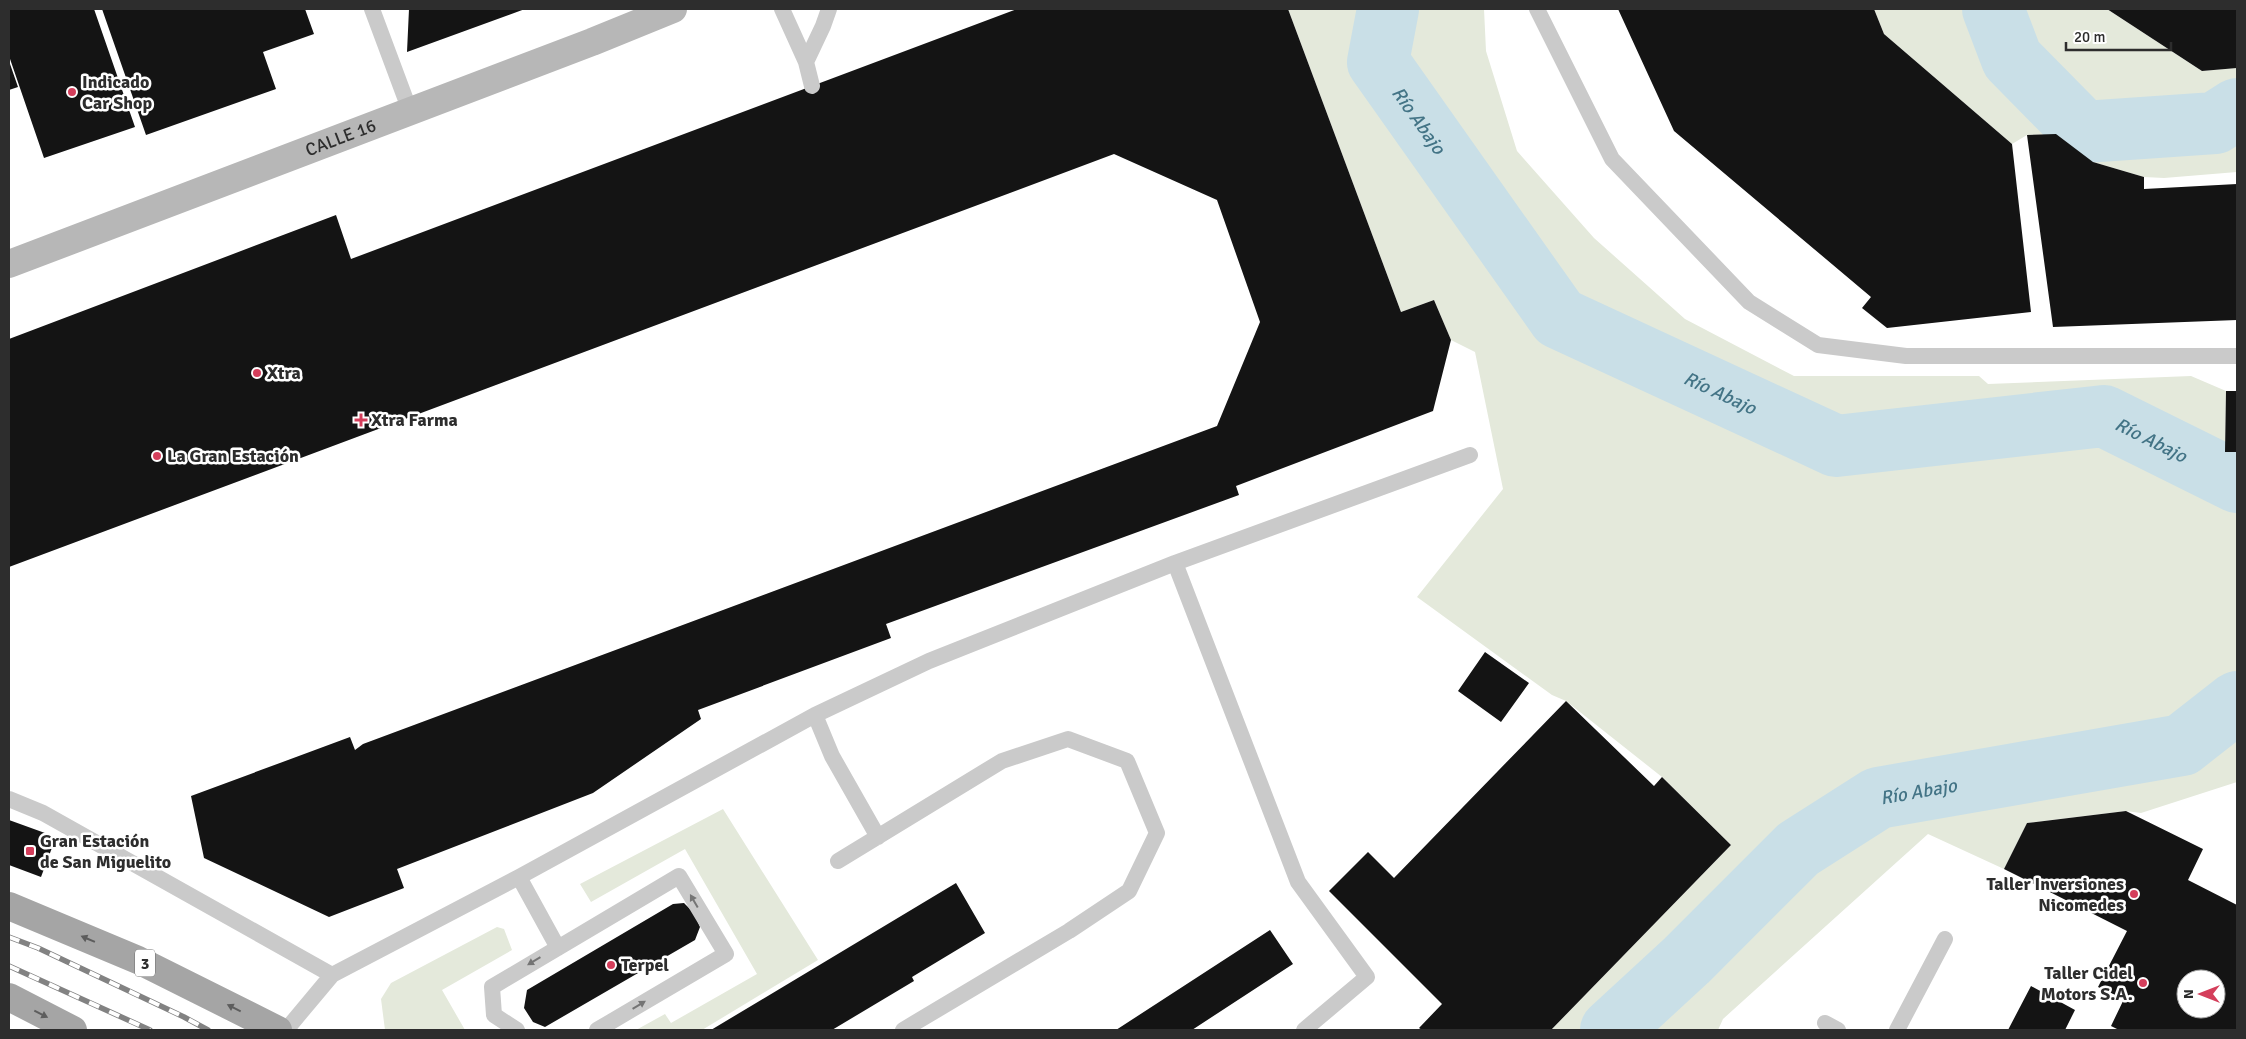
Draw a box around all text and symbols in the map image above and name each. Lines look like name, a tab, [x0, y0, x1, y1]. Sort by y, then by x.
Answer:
scale bar	[2066, 20, 2171, 52]
text: 20 m	[2074, 28, 2105, 46]
place label: Indicado Car Shop	[82, 71, 152, 114]
water label: Río Abajo	[1386, 82, 1451, 160]
marker: Indicado Car Shop	[66, 86, 78, 98]
street label: CALLE 16	[302, 114, 379, 161]
place label: Xtra	[267, 362, 301, 384]
water label: Río Abajo	[1680, 366, 1761, 421]
marker: Xtra	[251, 367, 263, 379]
place label: Xtra Farma	[371, 409, 458, 431]
water label: Río Abajo	[2111, 412, 2192, 469]
marker: Xtra Farma	[355, 414, 367, 426]
place label: La Gran Estación	[167, 445, 299, 467]
marker: La Gran Estación	[151, 450, 163, 462]
water label: Río Abajo	[1878, 773, 1960, 810]
place label: Gran Estación de San Miguelito	[40, 830, 171, 873]
marker: Gran Estación de San Miguelito	[24, 845, 36, 857]
place label: Taller Inversiones Nicomedes	[1986, 873, 2124, 916]
marker: Taller Inversiones Nicomedes	[2128, 888, 2140, 900]
one-way arrow	[690, 894, 699, 907]
one-way arrow	[80, 934, 95, 942]
road number: 3	[135, 950, 155, 976]
place label: Terpel	[621, 954, 669, 976]
one-way arrow	[528, 957, 541, 966]
marker: Terpel	[605, 959, 617, 971]
place label: Taller Cidel Motors S.A.	[2041, 962, 2133, 1005]
north arrow	[2176, 969, 2226, 1019]
marker: Taller Cidel Motors S.A.	[2137, 977, 2149, 989]
text: N	[2180, 989, 2197, 999]
one-way arrow	[633, 1001, 646, 1010]
one-way arrow	[227, 1004, 241, 1012]
one-way arrow	[34, 1010, 48, 1018]

